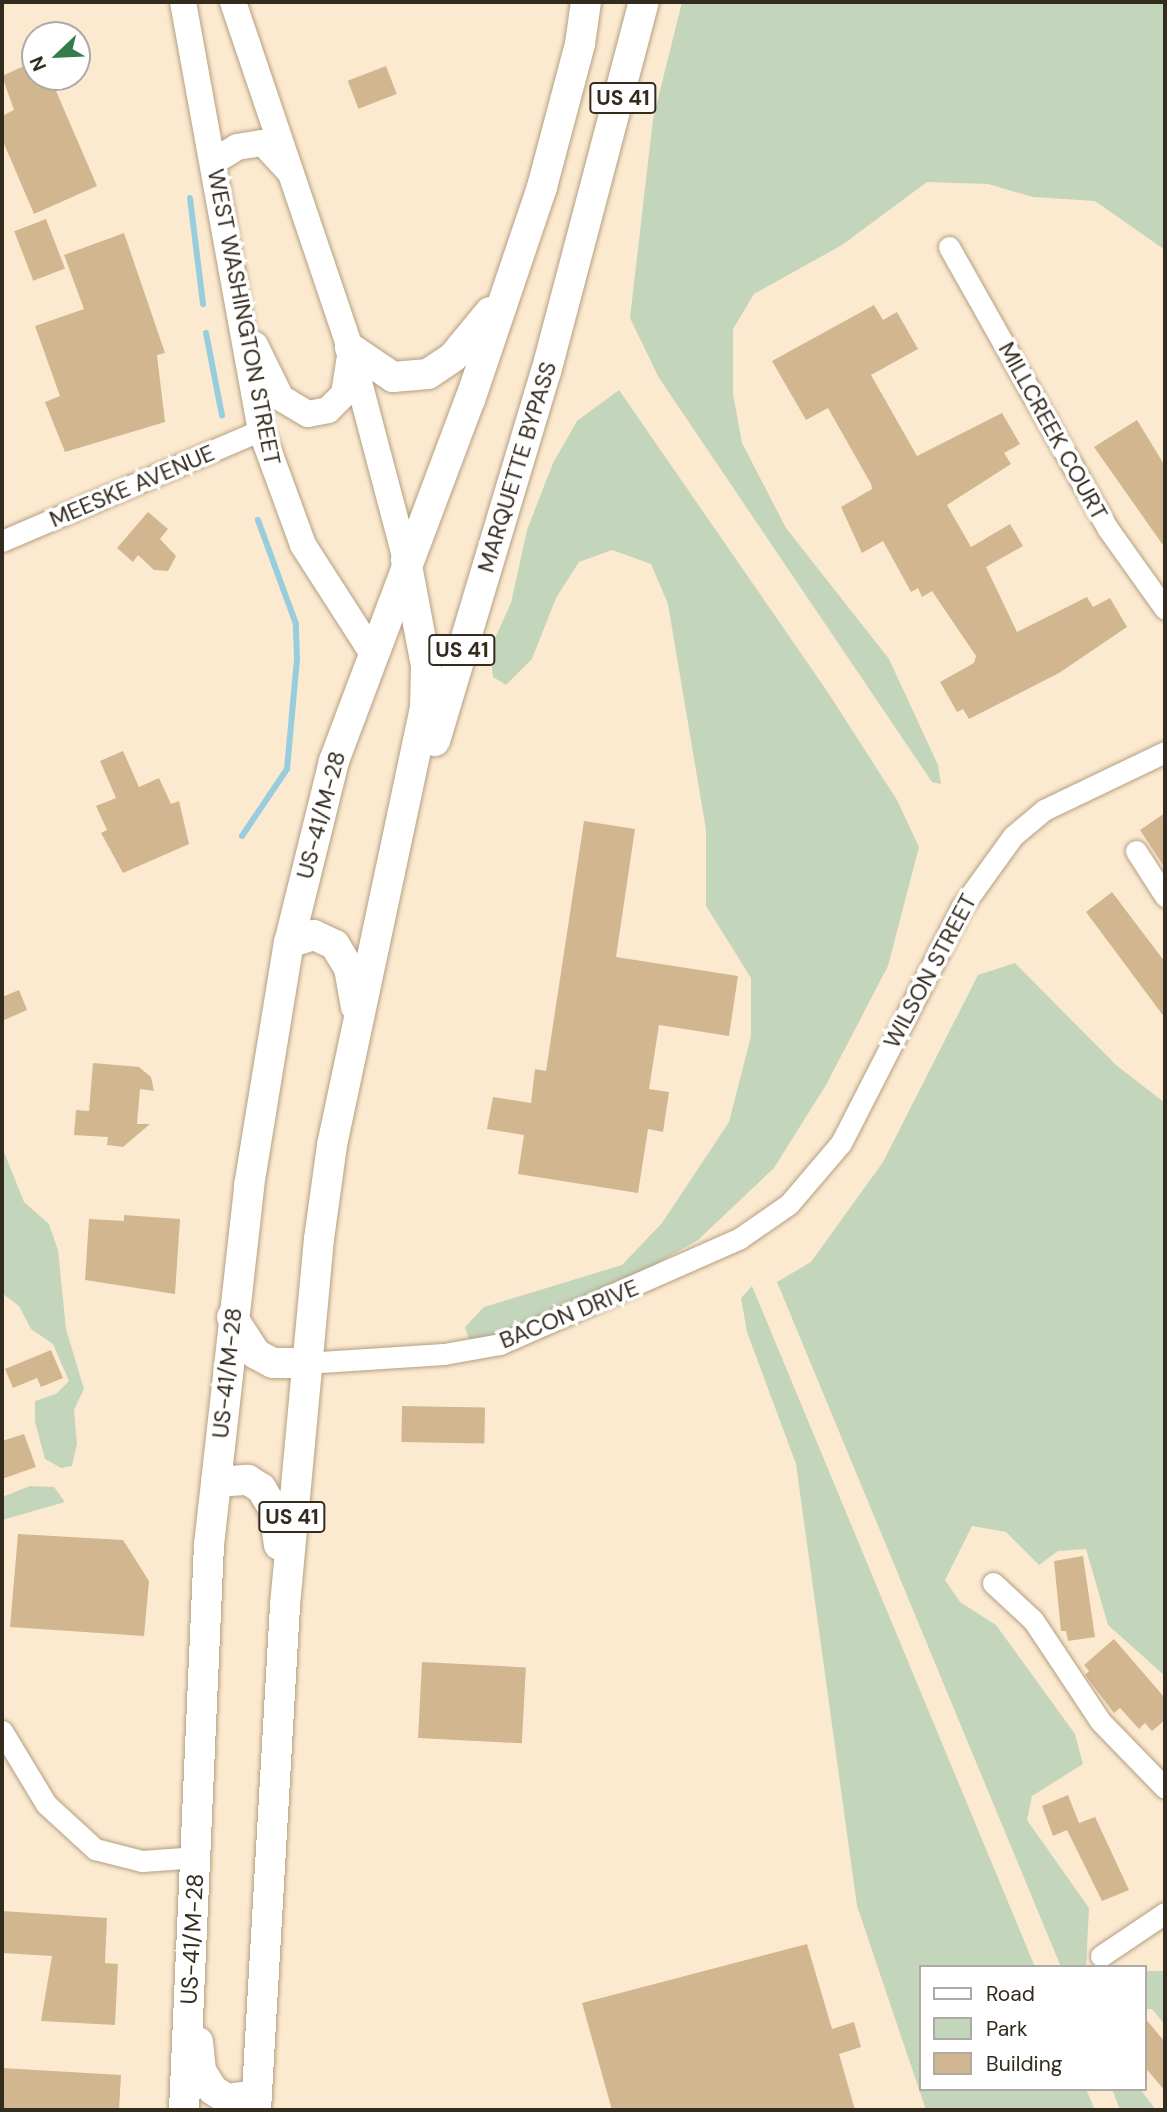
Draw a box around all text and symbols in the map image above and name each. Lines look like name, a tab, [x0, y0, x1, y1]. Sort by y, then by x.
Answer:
north arrow	[21, 21, 91, 91]
text: N	[24, 52, 52, 75]
road number: US 41	[588, 80, 658, 116]
street label: WEST WASHINGTON STREET	[202, 167, 286, 467]
street label: MILLCREEK COURT	[993, 337, 1113, 525]
street label: MARQUETTE BYPASS	[472, 358, 562, 576]
street label: MEESKE AVENUE	[45, 439, 219, 533]
road number: US 41	[427, 632, 497, 668]
street label: US-41/M-28	[291, 748, 351, 882]
street label: WILSON STREET	[878, 889, 982, 1053]
street label: BACON DRIVE	[495, 1274, 643, 1354]
street label: US-41/M-28	[206, 1306, 248, 1440]
road number: US 41	[257, 1500, 327, 1534]
street label: US-41/M-28	[175, 1873, 209, 2005]
legend	[918, 1965, 1146, 2091]
text: Road	[986, 1980, 1035, 2008]
text: Park	[986, 2015, 1027, 2043]
text: Building	[986, 2050, 1062, 2078]

